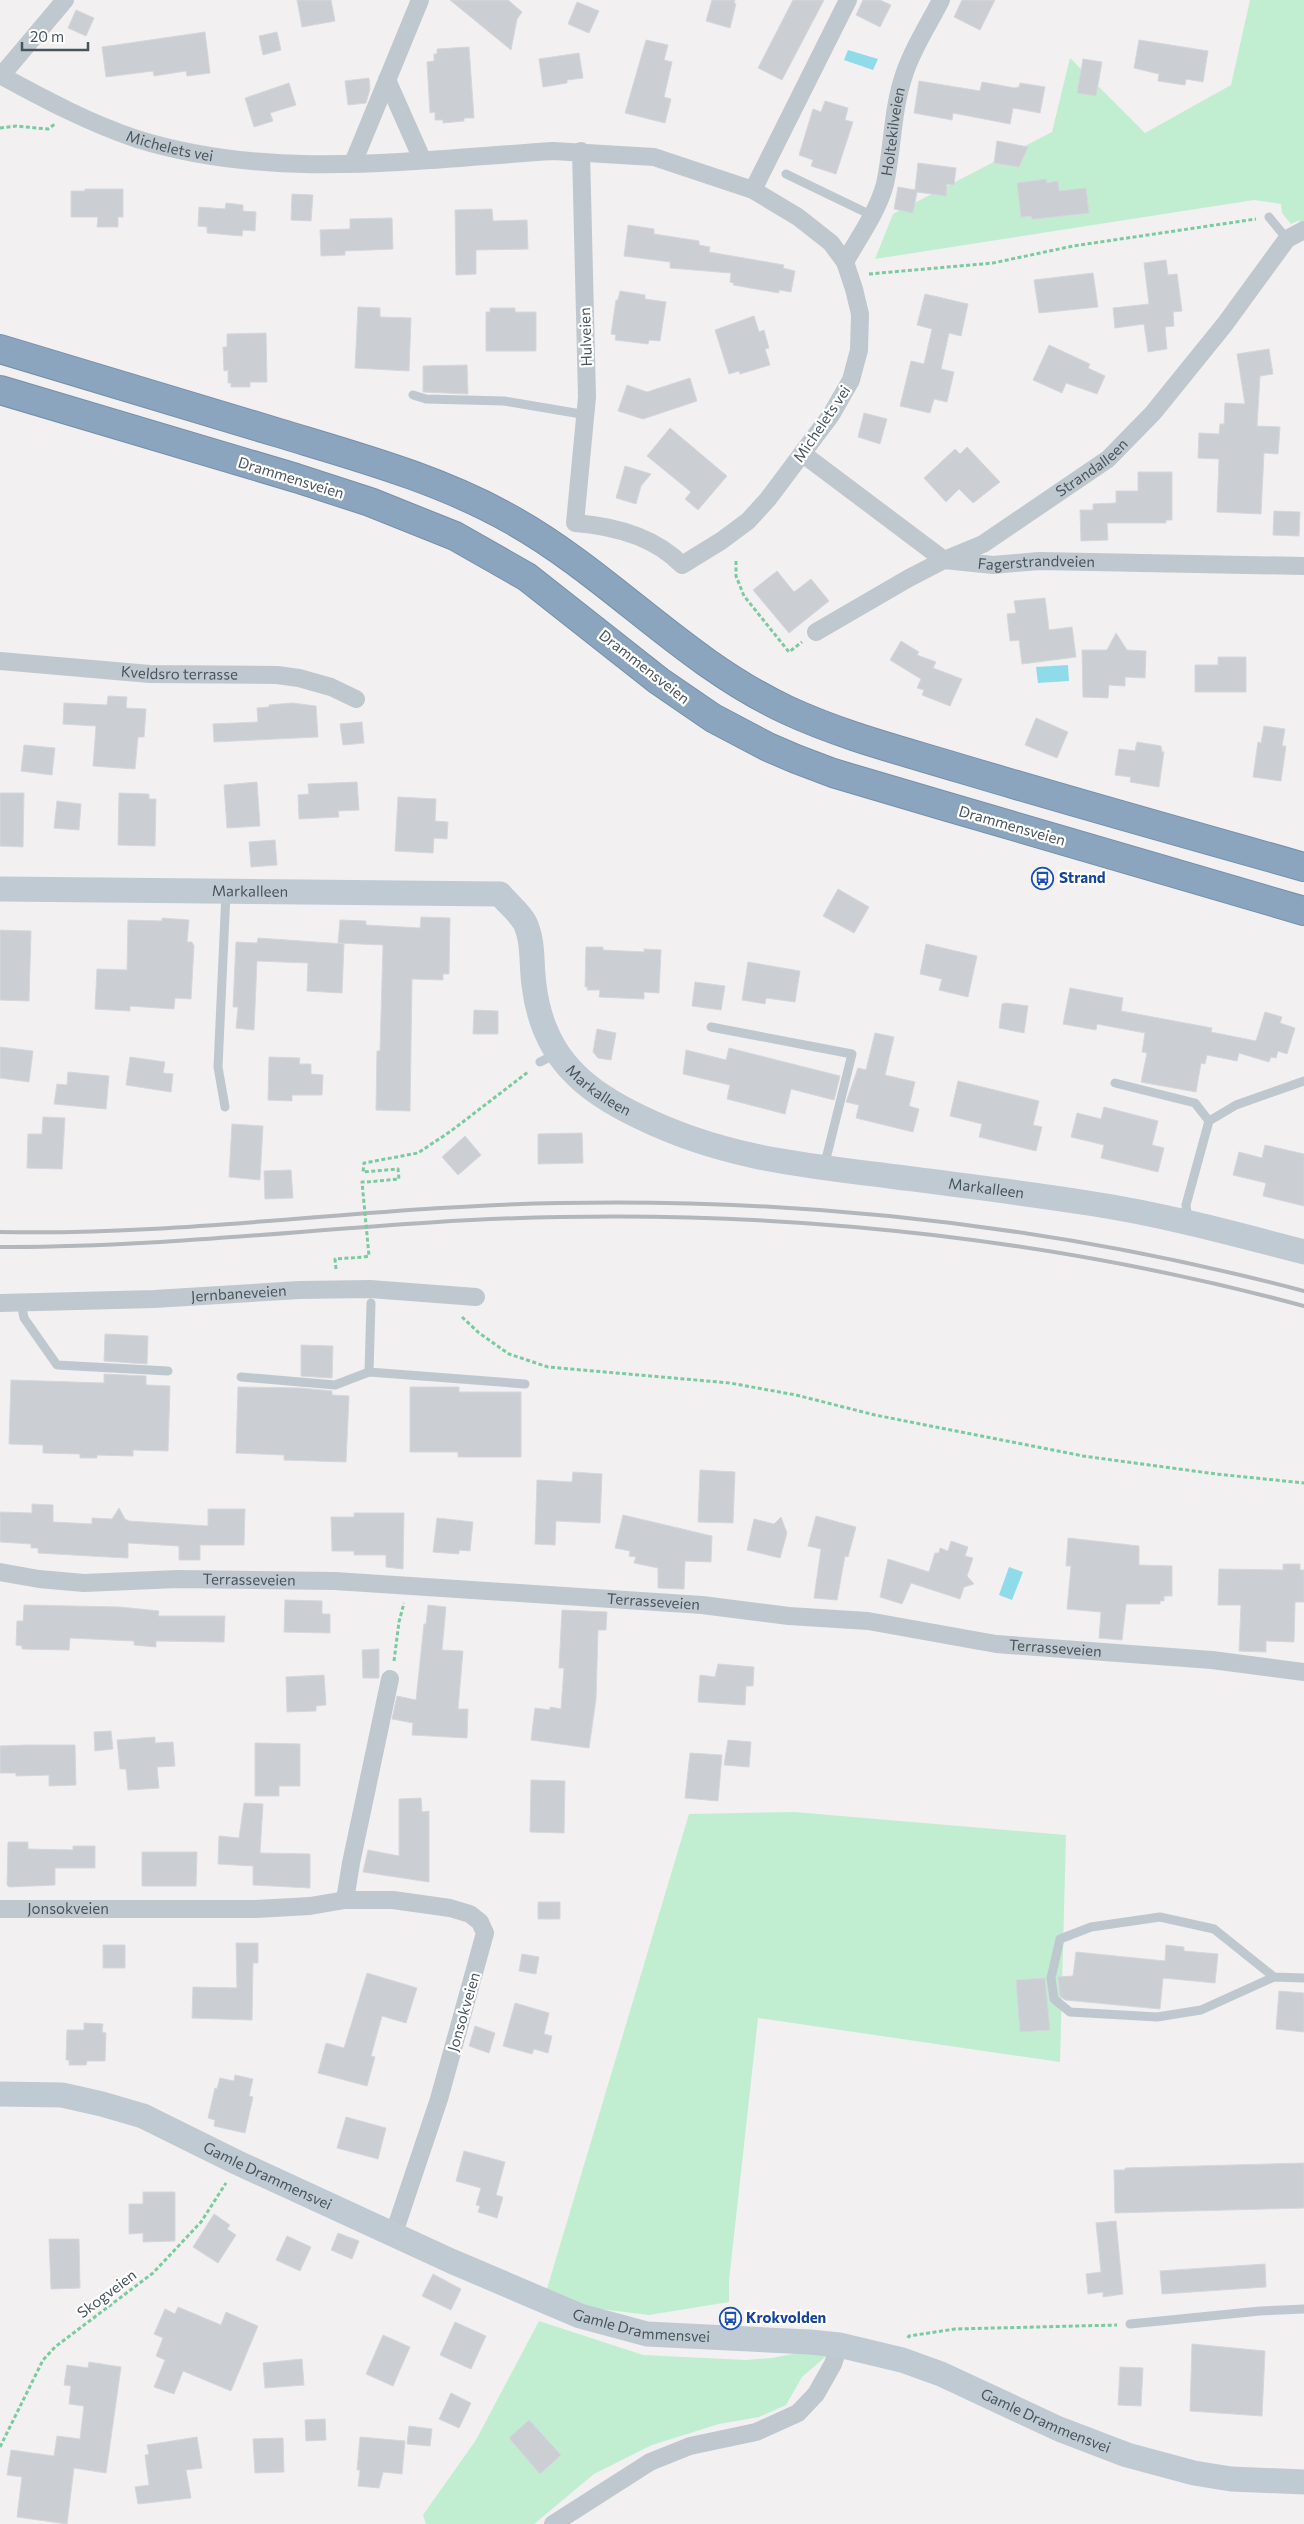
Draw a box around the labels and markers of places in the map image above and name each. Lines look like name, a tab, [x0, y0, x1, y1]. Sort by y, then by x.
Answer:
bus stop icon: Strand	[1031, 866, 1055, 890]
place label: Strand	[1059, 868, 1106, 886]
bus stop icon: Krokvolden	[718, 2306, 742, 2330]
place label: Krokvolden	[746, 2308, 826, 2326]

